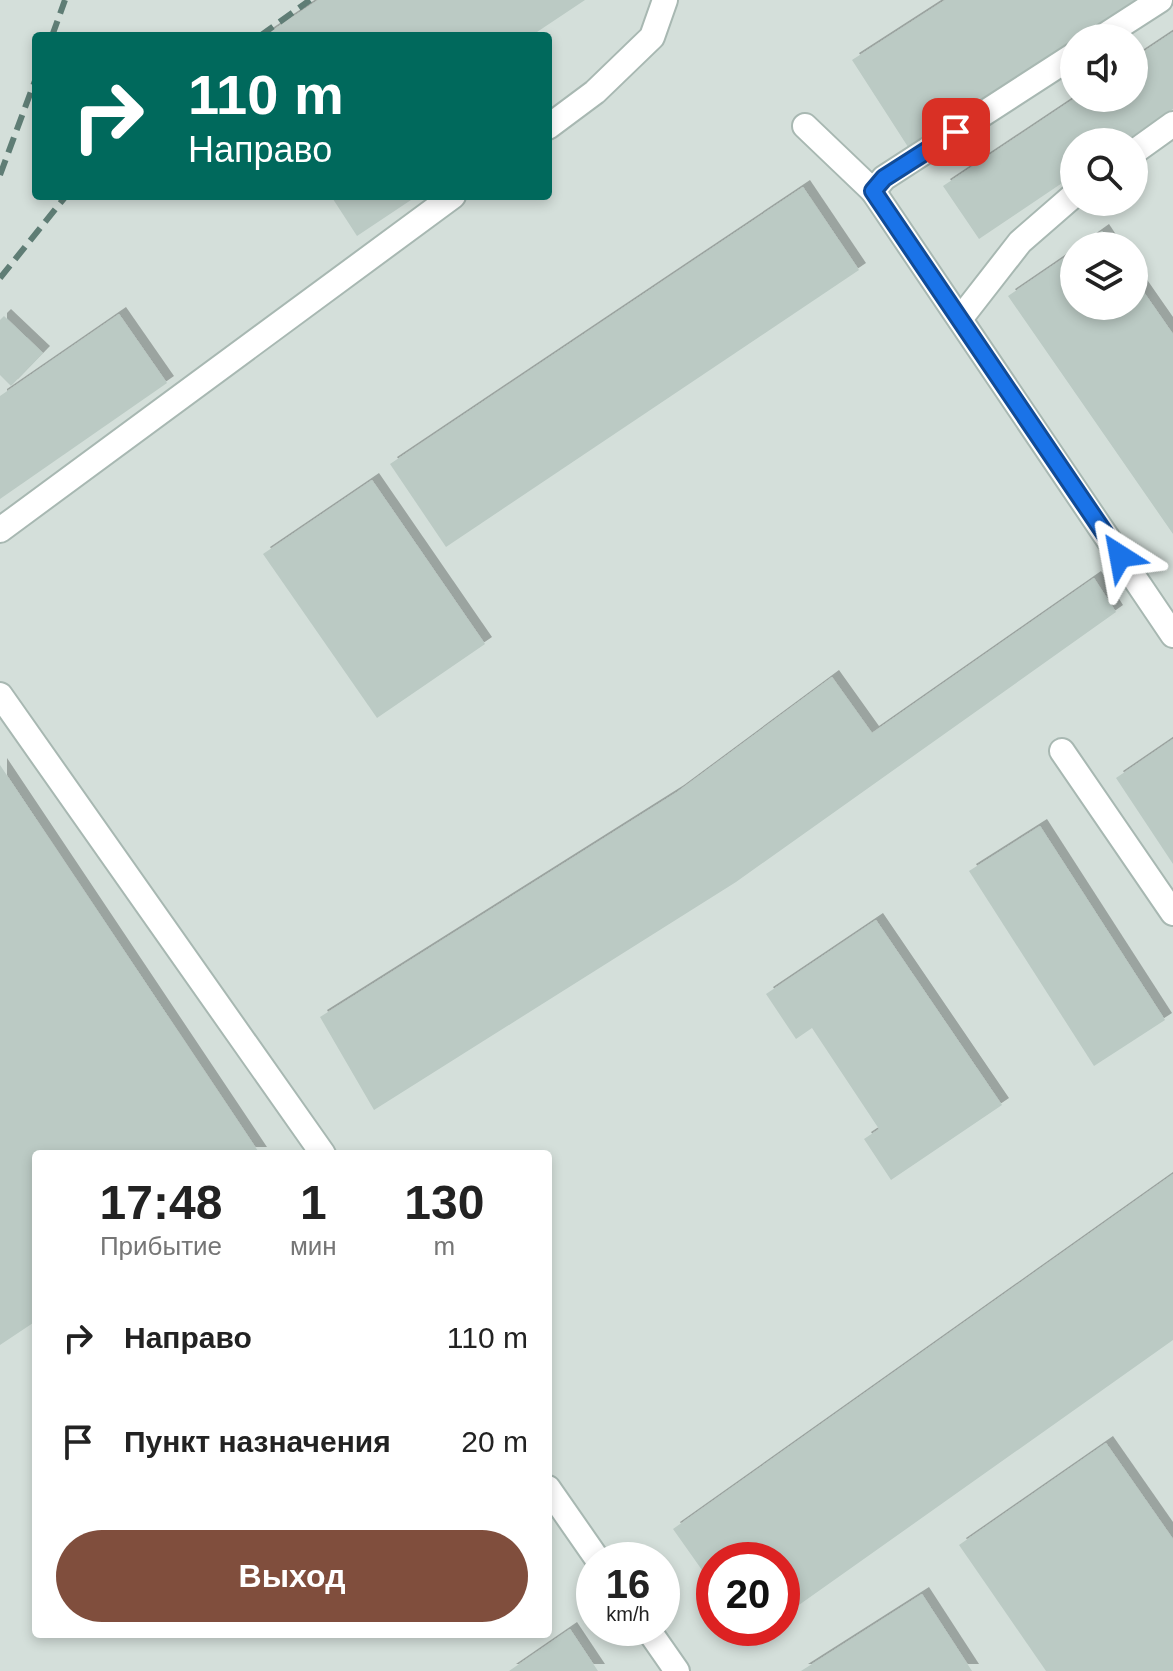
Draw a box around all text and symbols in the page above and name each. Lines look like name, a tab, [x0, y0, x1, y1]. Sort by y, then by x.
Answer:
map controls	[1060, 24, 1148, 320]
button: sound	[1060, 24, 1148, 112]
text: 110 m	[188, 63, 344, 126]
icon: right	[56, 64, 160, 168]
pin	[922, 98, 990, 166]
icon: arrive	[934, 110, 978, 154]
button: search	[1060, 128, 1148, 216]
text: Направо	[188, 129, 332, 170]
button: layers	[1060, 232, 1148, 320]
position arrow	[1078, 514, 1162, 598]
text: 17:48	[100, 1176, 222, 1229]
text: 1	[300, 1176, 327, 1229]
text: 130	[404, 1176, 484, 1229]
text: Прибытие	[100, 1231, 222, 1261]
text: мин	[290, 1231, 337, 1261]
text: m	[434, 1231, 455, 1261]
icon: right	[56, 1316, 100, 1360]
text: Направо	[124, 1321, 252, 1354]
text: 110 m	[447, 1321, 528, 1354]
icon: arrive	[56, 1420, 100, 1464]
text: Пункт назначения	[124, 1425, 391, 1458]
text: 20 m	[461, 1425, 528, 1458]
button: Выход	[56, 1530, 528, 1622]
speed limit sign: 20	[696, 1542, 800, 1646]
text: 16	[606, 1562, 650, 1606]
text: km/h	[606, 1603, 650, 1625]

